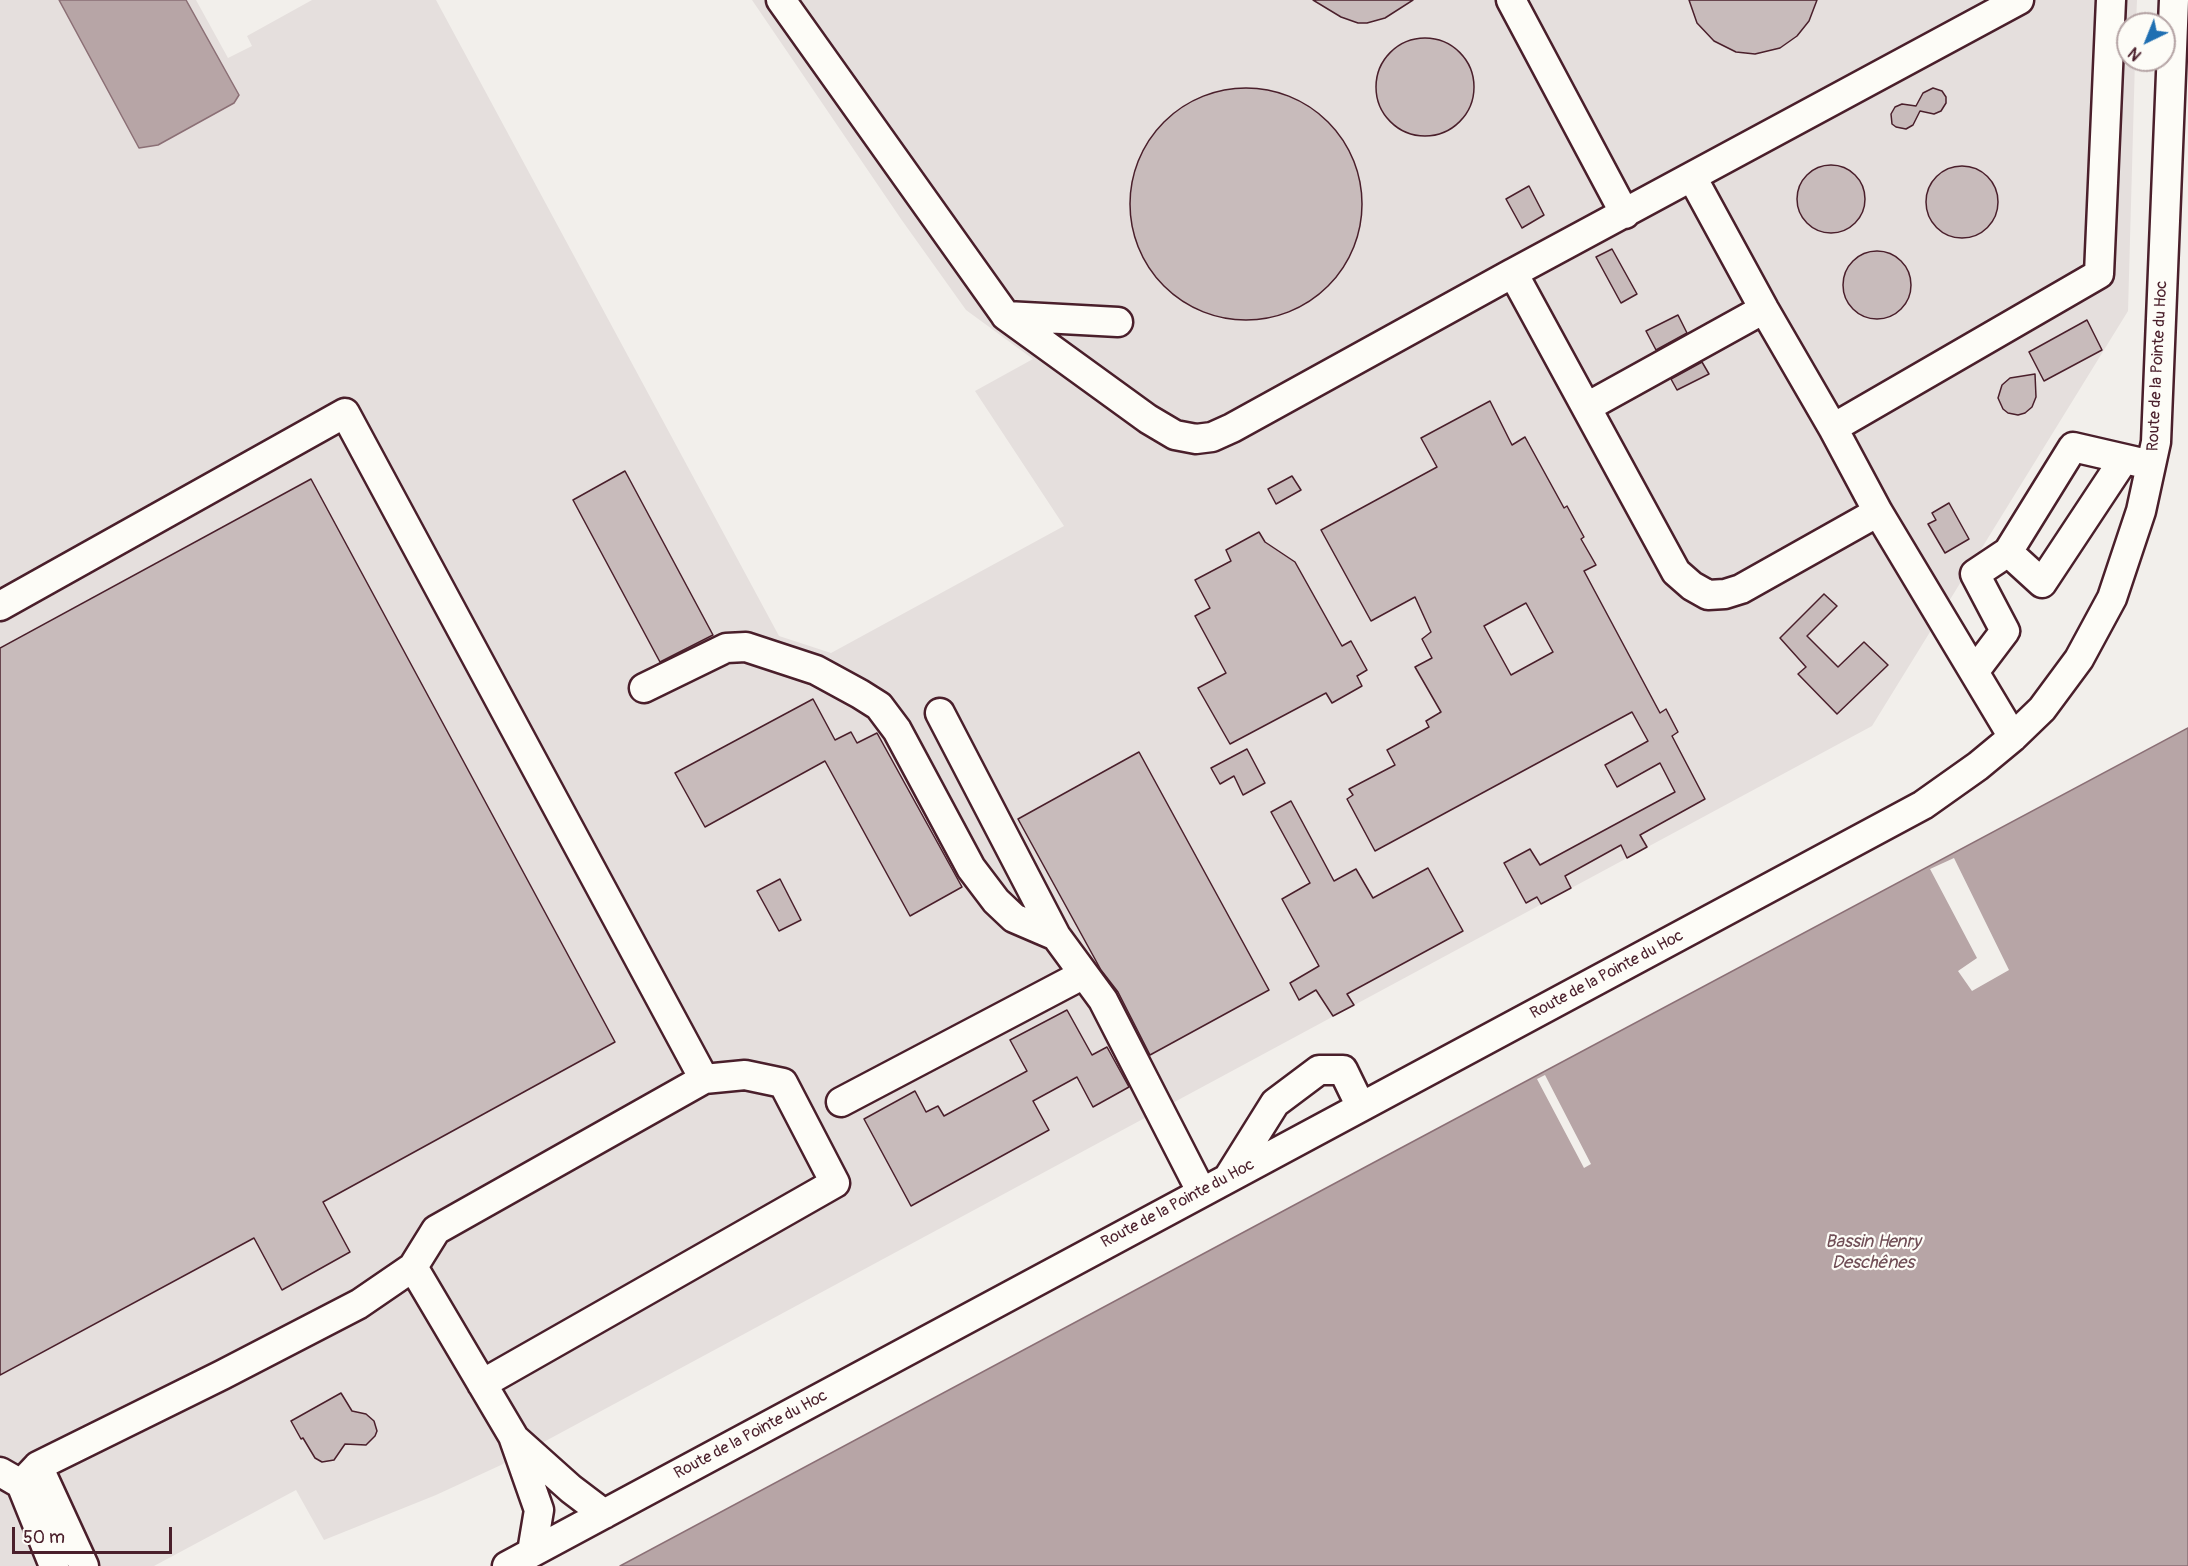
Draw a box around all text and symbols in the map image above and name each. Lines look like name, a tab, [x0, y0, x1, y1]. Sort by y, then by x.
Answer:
north arrow	[2116, 12, 2176, 72]
text: N	[2124, 43, 2146, 65]
street label: Route de la Pointe du Hoc	[2144, 280, 2172, 452]
street label: Route de la Pointe du Hoc	[1527, 926, 1687, 1024]
street label: Route de la Pointe du Hoc	[1098, 1155, 1258, 1253]
water label: Bassin Henry Deschênes	[1825, 1231, 1921, 1274]
street label: Route de la Pointe du Hoc	[671, 1386, 831, 1484]
scale bar	[15, 1515, 176, 1553]
text: 50 m	[23, 1526, 65, 1549]

